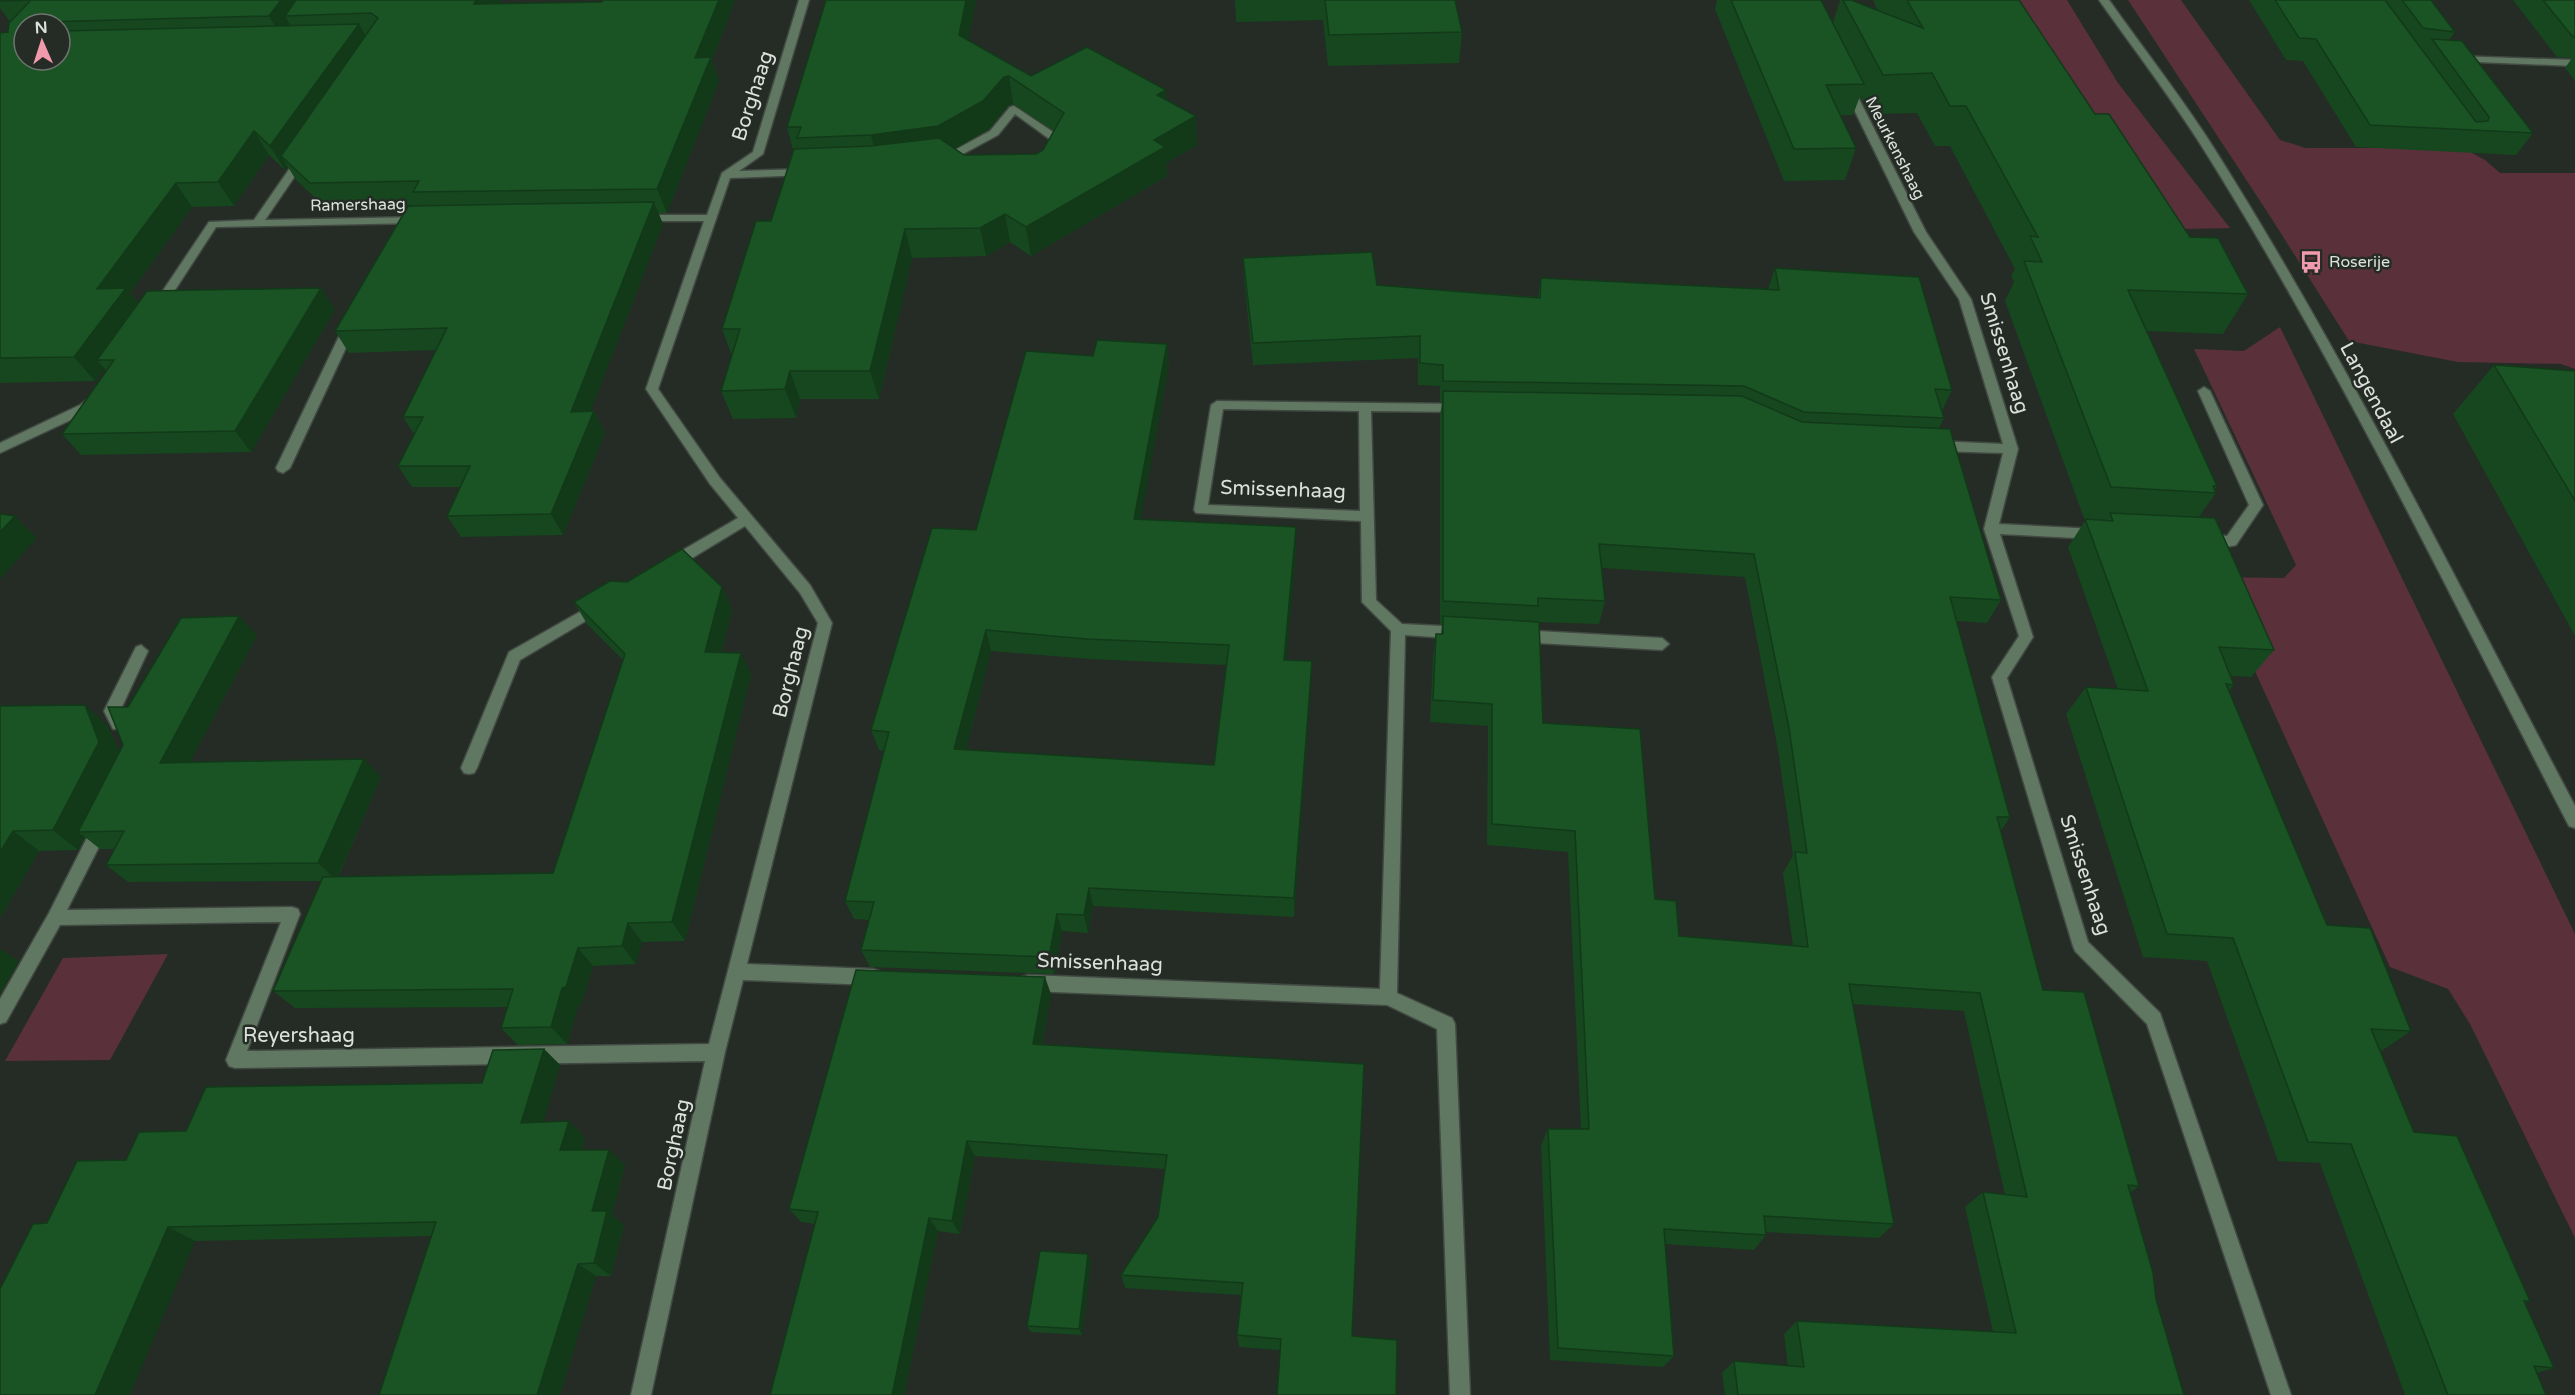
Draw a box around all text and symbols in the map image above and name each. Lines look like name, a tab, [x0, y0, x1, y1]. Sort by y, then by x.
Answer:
north arrow	[12, 12, 72, 72]
text: N	[34, 18, 48, 38]
street label: Borghaag	[727, 48, 779, 144]
street label: Meurkenshaag	[1860, 93, 1930, 203]
street label: Ramershaag	[310, 194, 406, 216]
bus stop icon: Roserije	[2298, 249, 2324, 275]
place label: Roserije	[2329, 252, 2390, 272]
street label: Smissenhaag	[1974, 289, 2034, 417]
street label: Langendaal	[2334, 338, 2408, 448]
street label: Smissenhaag	[1220, 476, 1346, 504]
street label: Borghaag	[768, 624, 814, 720]
street label: Smissenhaag	[2054, 812, 2116, 938]
street label: Smissenhaag	[1037, 949, 1163, 977]
street label: Reyershaag	[243, 1024, 355, 1048]
street label: Borghaag	[653, 1097, 695, 1193]

